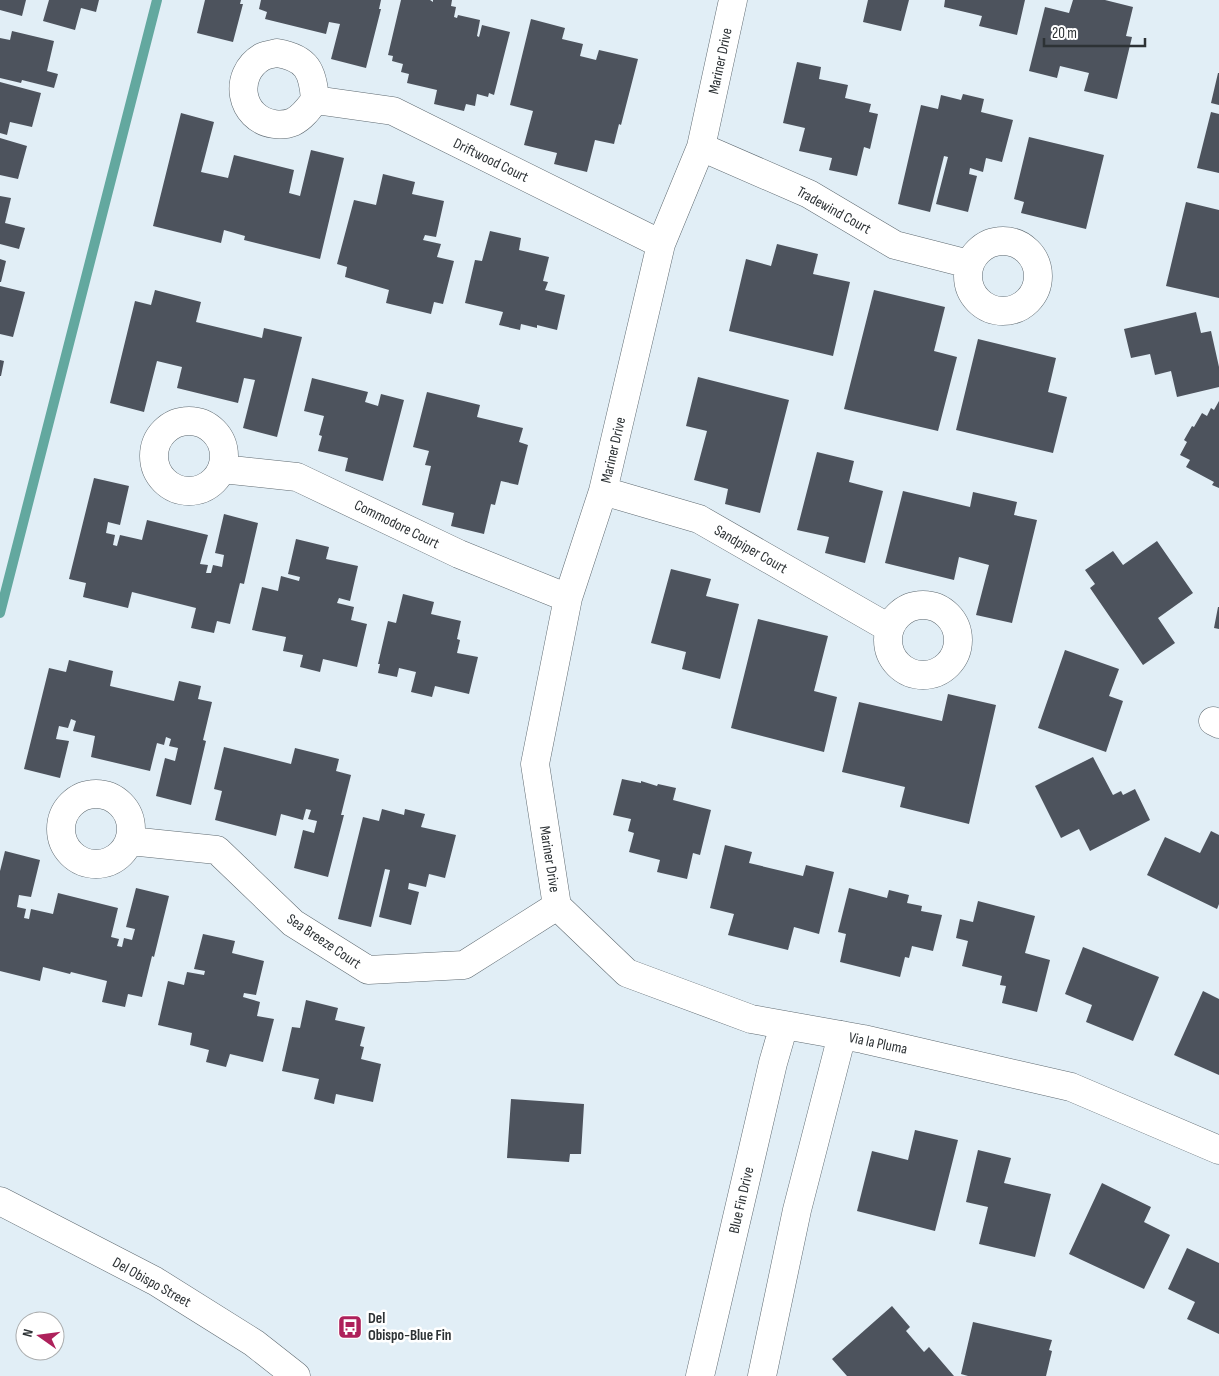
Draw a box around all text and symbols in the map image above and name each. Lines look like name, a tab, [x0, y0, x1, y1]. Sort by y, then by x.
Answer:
scale bar	[1044, 15, 1145, 47]
text: 20 m	[1052, 24, 1077, 43]
street label: Mariner Drive	[704, 26, 737, 96]
street label: Driftwood Court	[450, 134, 532, 187]
street label: Tradewind Court	[793, 182, 875, 239]
street label: Mariner Drive	[597, 415, 630, 485]
street label: Commodore Court	[351, 496, 443, 553]
street label: Sandpiper Court	[711, 521, 791, 578]
street label: Mariner Drive	[535, 824, 564, 894]
street label: Sea Breeze Court	[283, 910, 365, 973]
street label: Via la Pluma	[847, 1028, 909, 1059]
street label: Blue Fin Drive	[725, 1165, 758, 1235]
street label: Del Obispo Street	[109, 1253, 195, 1312]
place label: Del Obispo-Blue Fin	[368, 1309, 451, 1345]
north arrow	[15, 1311, 65, 1361]
bus stop icon: Del Obispo-Blue Fin	[337, 1314, 363, 1340]
text: N	[19, 1327, 37, 1339]

